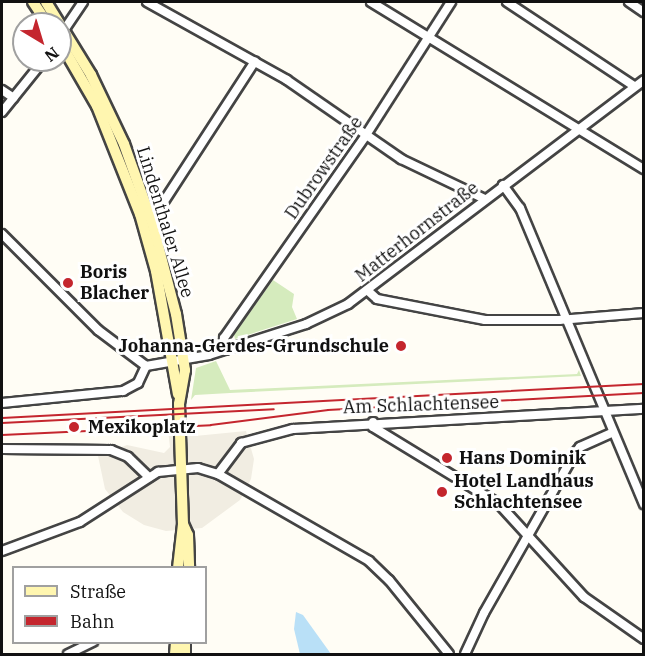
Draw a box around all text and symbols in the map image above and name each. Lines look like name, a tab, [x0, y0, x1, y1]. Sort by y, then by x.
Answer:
north arrow	[12, 12, 72, 72]
text: N	[41, 43, 63, 66]
street label: Dubrowstraße	[281, 112, 367, 224]
street label: Lindenthaler Allee	[132, 144, 198, 300]
street label: Matterhornstraße	[351, 177, 483, 287]
place label: Boris Blacher	[80, 262, 149, 304]
marker: Boris Blacher	[61, 276, 75, 290]
place label: Johanna-Gerdes-Grundschule	[119, 335, 389, 357]
marker: Johanna-Gerdes-Grundschule	[394, 339, 408, 353]
street label: Am Schlachtensee	[343, 391, 499, 419]
place label: Mexikoplatz	[88, 416, 195, 438]
marker: Mexikoplatz	[65, 418, 83, 436]
place label: Hans Dominik	[459, 447, 586, 469]
marker: Hans Dominik	[440, 451, 454, 465]
place label: Hotel Landhaus Schlachtensee	[454, 471, 594, 514]
marker: Hotel Landhaus Schlachtensee	[435, 485, 449, 499]
legend	[12, 566, 207, 644]
text: Straße	[70, 580, 126, 603]
text: Bahn	[70, 610, 115, 633]

